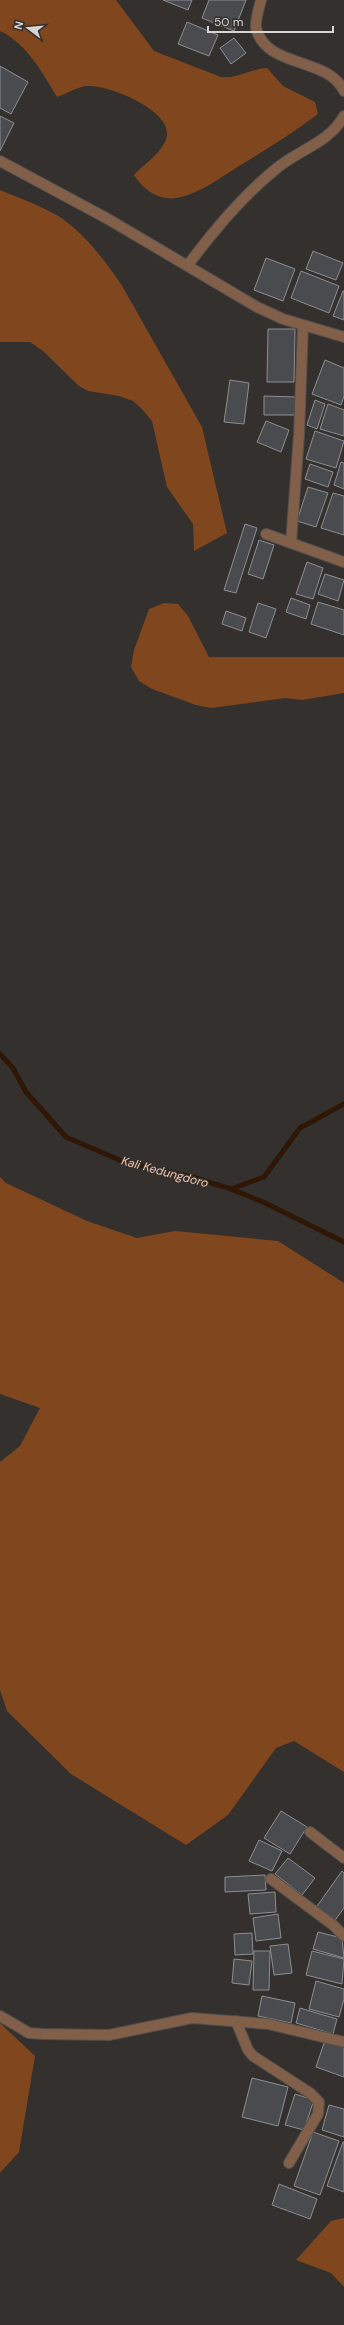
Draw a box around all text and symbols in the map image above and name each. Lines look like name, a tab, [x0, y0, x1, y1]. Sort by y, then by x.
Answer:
north arrow	[8, 8, 48, 48]
scale bar	[208, 8, 333, 34]
text: 50 m	[214, 14, 243, 30]
text: N	[11, 19, 26, 31]
water label: Kali Kedungdoro	[120, 1153, 210, 1191]

